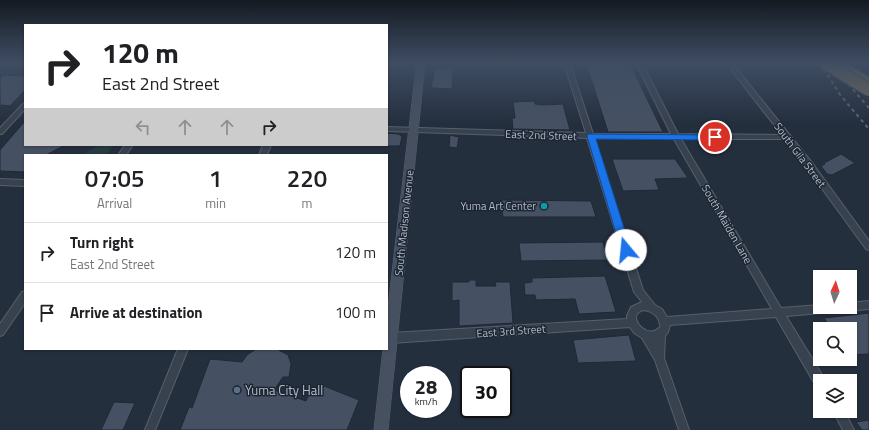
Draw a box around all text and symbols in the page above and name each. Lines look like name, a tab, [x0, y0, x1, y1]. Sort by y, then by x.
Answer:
text: 120 m	[102, 31, 179, 74]
icon: right	[36, 40, 88, 92]
text: East 2nd Street	[102, 70, 219, 97]
icon: left	[132, 116, 154, 138]
icon: ahead	[174, 116, 196, 138]
icon: ahead	[216, 116, 238, 138]
icon: right	[258, 116, 280, 138]
street label: South Gila Street	[770, 119, 830, 191]
pin	[698, 120, 732, 154]
street label: East 2nd Street	[505, 126, 577, 144]
icon: arrive	[704, 126, 726, 148]
text: 07:05	[85, 160, 144, 196]
text: 1	[209, 160, 222, 196]
text: 220	[287, 160, 327, 196]
street label: South Madison Avenue	[390, 169, 418, 277]
street label: South Maiden Lane	[698, 182, 756, 267]
text: Arrival	[97, 193, 132, 213]
text: min	[205, 193, 226, 213]
text: m	[302, 193, 312, 213]
place label: Yuma Art Center	[461, 198, 536, 214]
marker: Yuma Art Center	[539, 201, 549, 211]
position arrow	[605, 229, 647, 271]
text: Turn right	[70, 231, 134, 254]
text: 120 m	[335, 241, 376, 264]
icon: right	[36, 242, 58, 264]
text: East 2nd Street	[70, 254, 155, 274]
north arrow	[813, 270, 857, 314]
map controls	[813, 270, 857, 418]
text: Arrive at destination	[70, 301, 203, 324]
text: 100 m	[335, 301, 376, 324]
icon: arrive	[36, 302, 58, 324]
street label: East 3rd Street	[476, 321, 546, 341]
button: search	[813, 322, 857, 366]
speed limit sign: 30	[460, 366, 512, 418]
text: 28	[415, 371, 437, 402]
button: layers	[813, 374, 857, 418]
place label: Yuma City Hall	[245, 380, 323, 400]
marker: Yuma City Hall	[232, 385, 242, 395]
text: km/h	[415, 394, 437, 409]

